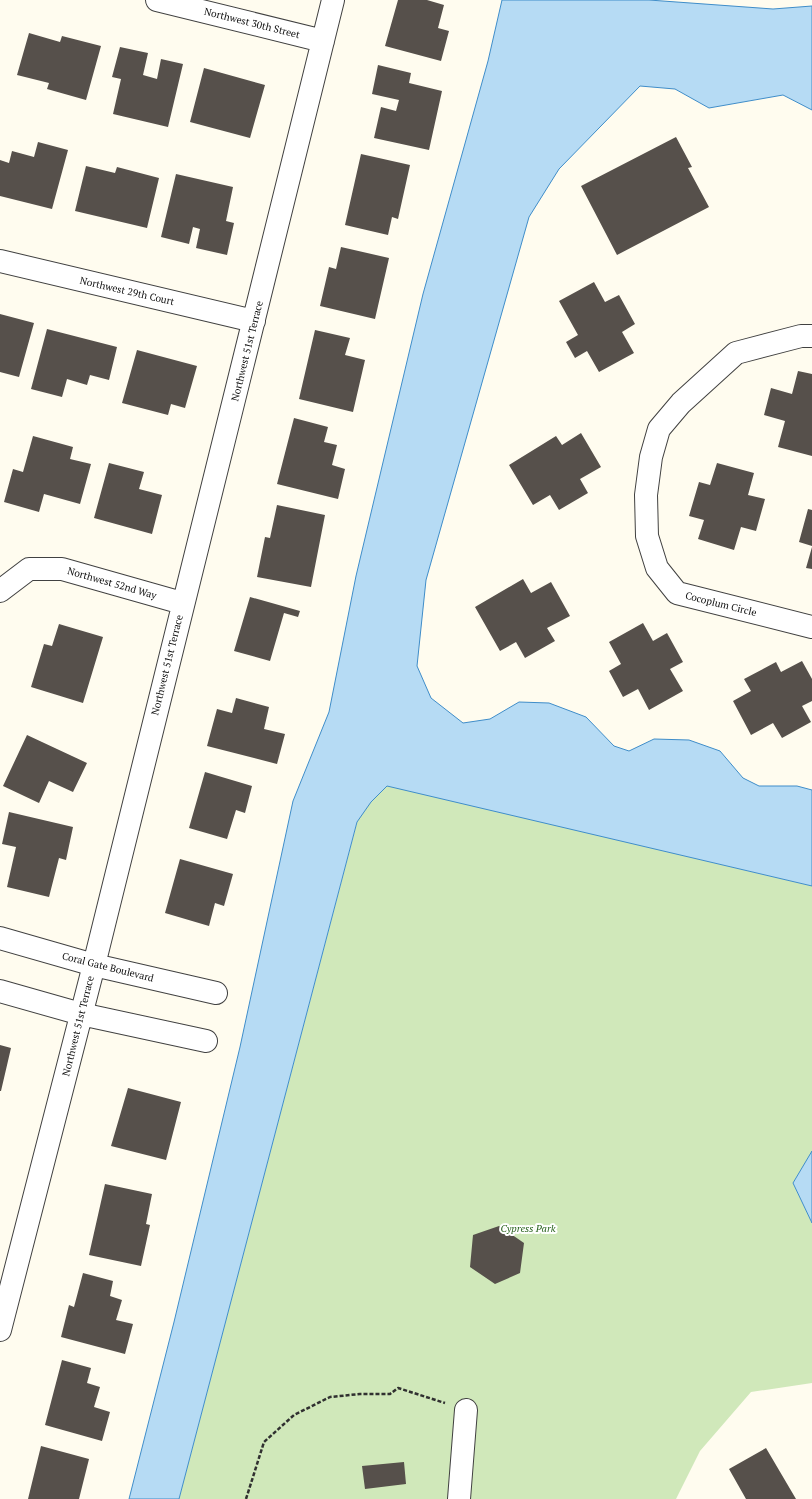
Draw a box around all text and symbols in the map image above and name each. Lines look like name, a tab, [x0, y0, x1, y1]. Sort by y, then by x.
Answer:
street label: Northwest 30th Street	[203, 5, 302, 41]
street label: Northwest 29th Court	[78, 274, 176, 308]
street label: Northwest 51st Terrace	[228, 300, 266, 402]
street label: Northwest 52nd Way	[66, 564, 159, 602]
street label: Cocoplum Circle	[684, 589, 758, 619]
street label: Northwest 51st Terrace	[148, 614, 186, 716]
street label: Coral Gate Boulevard	[61, 949, 156, 985]
street label: Northwest 51st Terrace	[59, 975, 97, 1077]
park label: Cypress Park	[500, 1222, 556, 1235]

